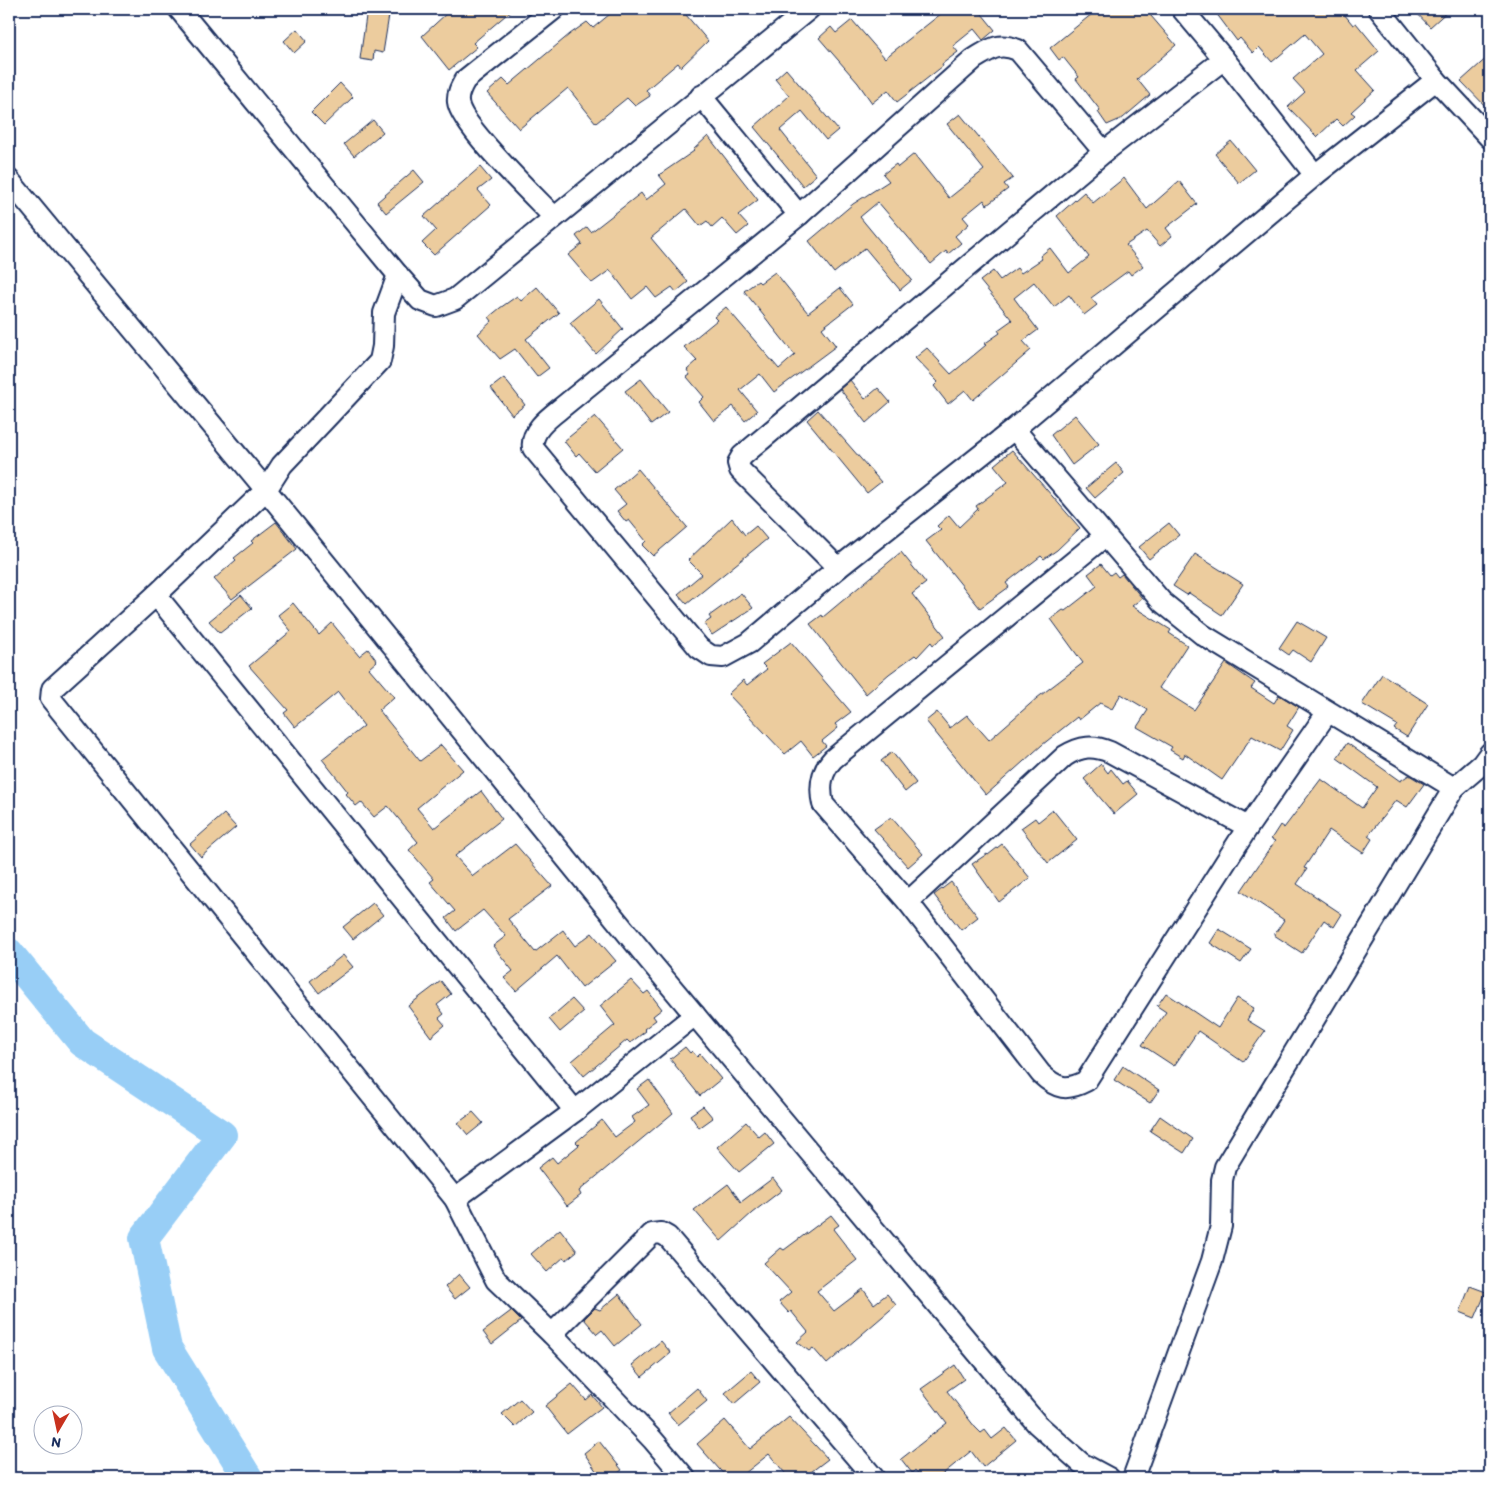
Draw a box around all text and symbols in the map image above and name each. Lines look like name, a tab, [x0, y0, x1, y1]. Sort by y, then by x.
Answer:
north arrow	[32, 1404, 82, 1454]
text: N	[50, 1433, 62, 1451]

